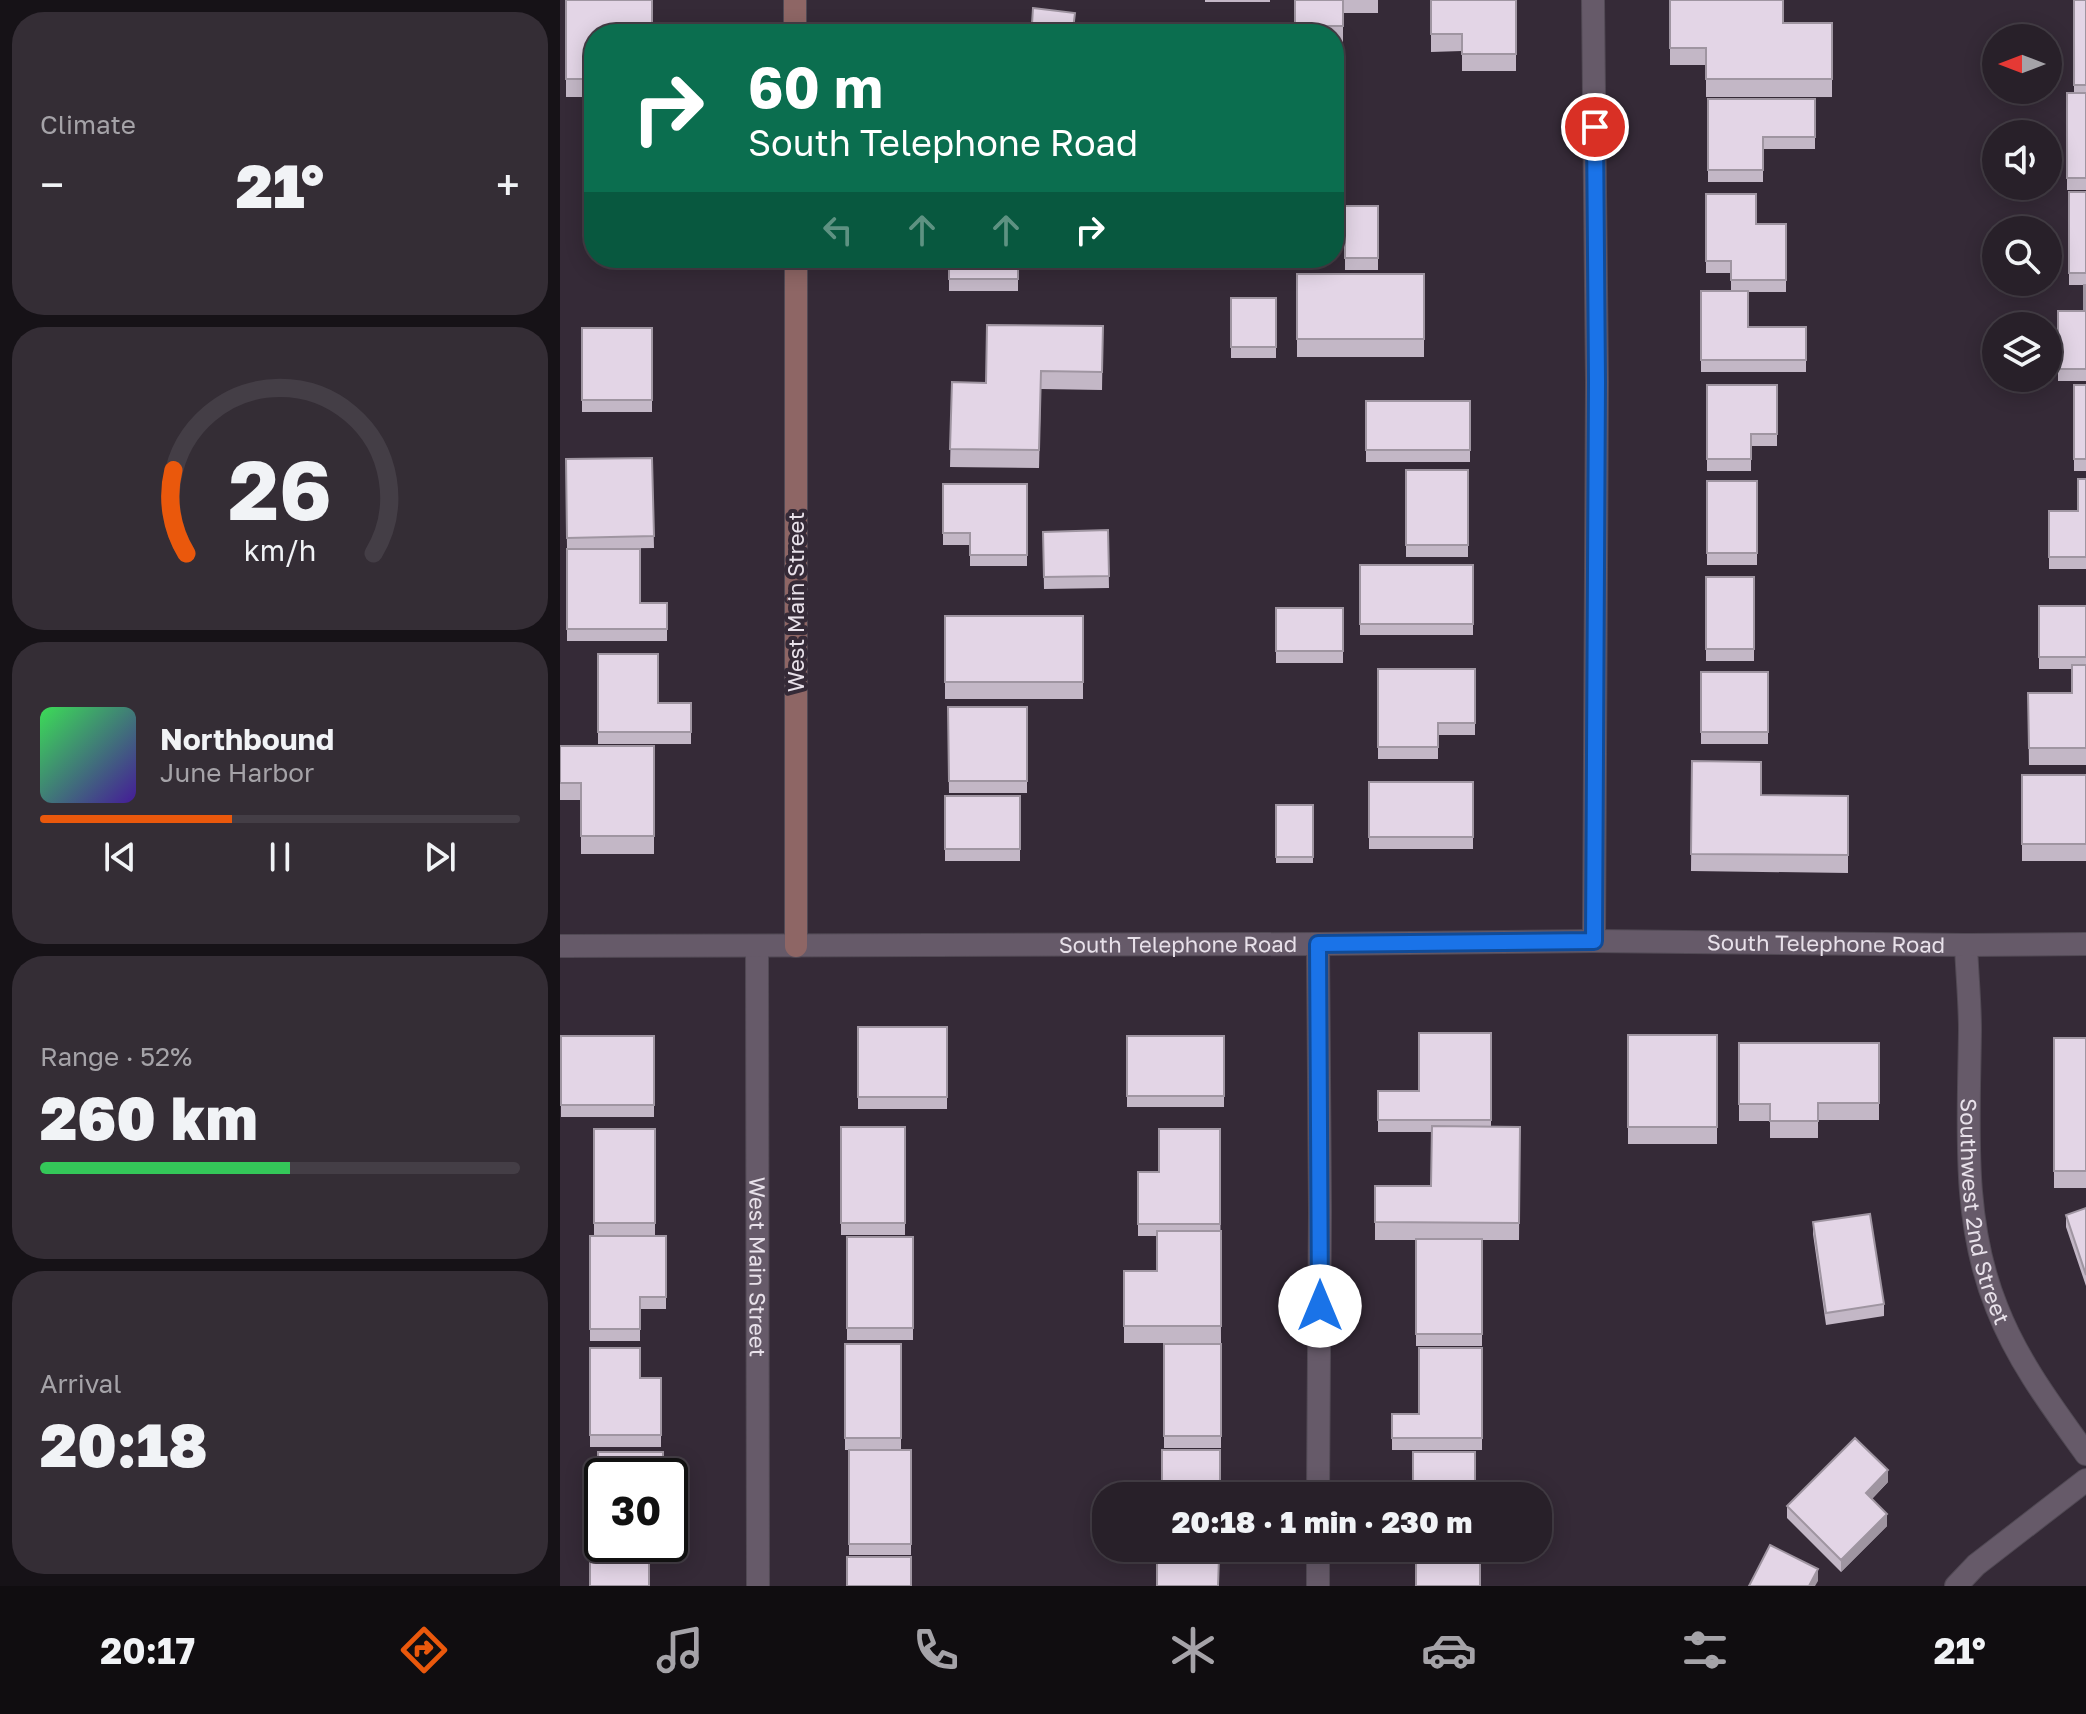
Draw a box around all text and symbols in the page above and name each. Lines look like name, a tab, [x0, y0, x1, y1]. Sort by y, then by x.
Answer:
north arrow	[1982, 24, 2062, 104]
map controls	[1982, 24, 2062, 392]
text: 60 m	[748, 53, 883, 120]
icon: right	[616, 56, 720, 160]
pin	[1561, 93, 1629, 161]
icon: arrive	[1573, 105, 1617, 149]
text: Climate	[40, 109, 136, 140]
button: sound	[1982, 120, 2062, 200]
text: South Telephone Road	[748, 121, 1138, 164]
text: 21°	[236, 149, 324, 221]
text: −	[40, 158, 64, 211]
text: +	[496, 158, 520, 211]
icon: left	[816, 208, 860, 252]
icon: ahead	[900, 208, 944, 252]
icon: ahead	[984, 208, 1028, 252]
icon: right	[1068, 208, 1112, 252]
button: search	[1982, 216, 2062, 296]
button: layers	[1982, 312, 2062, 392]
text: 26	[228, 438, 332, 538]
street label: West Main Street	[782, 512, 809, 692]
text: km/h	[244, 533, 316, 567]
text: Northbound	[160, 721, 334, 757]
text: June Harbor	[160, 757, 314, 788]
icon: previous	[98, 835, 142, 879]
icon: pause	[258, 835, 302, 879]
icon: next	[418, 835, 462, 879]
street label: South Telephone Road	[1707, 928, 1945, 958]
street label: South Telephone Road	[1059, 930, 1297, 958]
text: Range · 52%	[40, 1041, 192, 1072]
text: 260 km	[40, 1081, 258, 1153]
street label: Southwest 2nd Street	[1956, 1098, 2016, 1328]
street label: West Main Street	[744, 1177, 772, 1357]
position arrow	[1278, 1264, 1362, 1348]
text: Arrival	[40, 1368, 121, 1399]
text: 20:18	[40, 1408, 208, 1480]
speed limit sign: 30	[584, 1458, 688, 1562]
text: 20:18 · 1 min · 230 m	[1172, 1504, 1472, 1540]
icon: directions	[396, 1622, 452, 1678]
icon: music	[652, 1622, 708, 1678]
icon: phone	[908, 1622, 964, 1678]
icon: climate	[1165, 1622, 1221, 1678]
icon: car	[1421, 1622, 1477, 1678]
icon: filters	[1677, 1622, 1733, 1678]
text: 20:17	[100, 1629, 195, 1672]
text: 21°	[1934, 1629, 1986, 1672]

